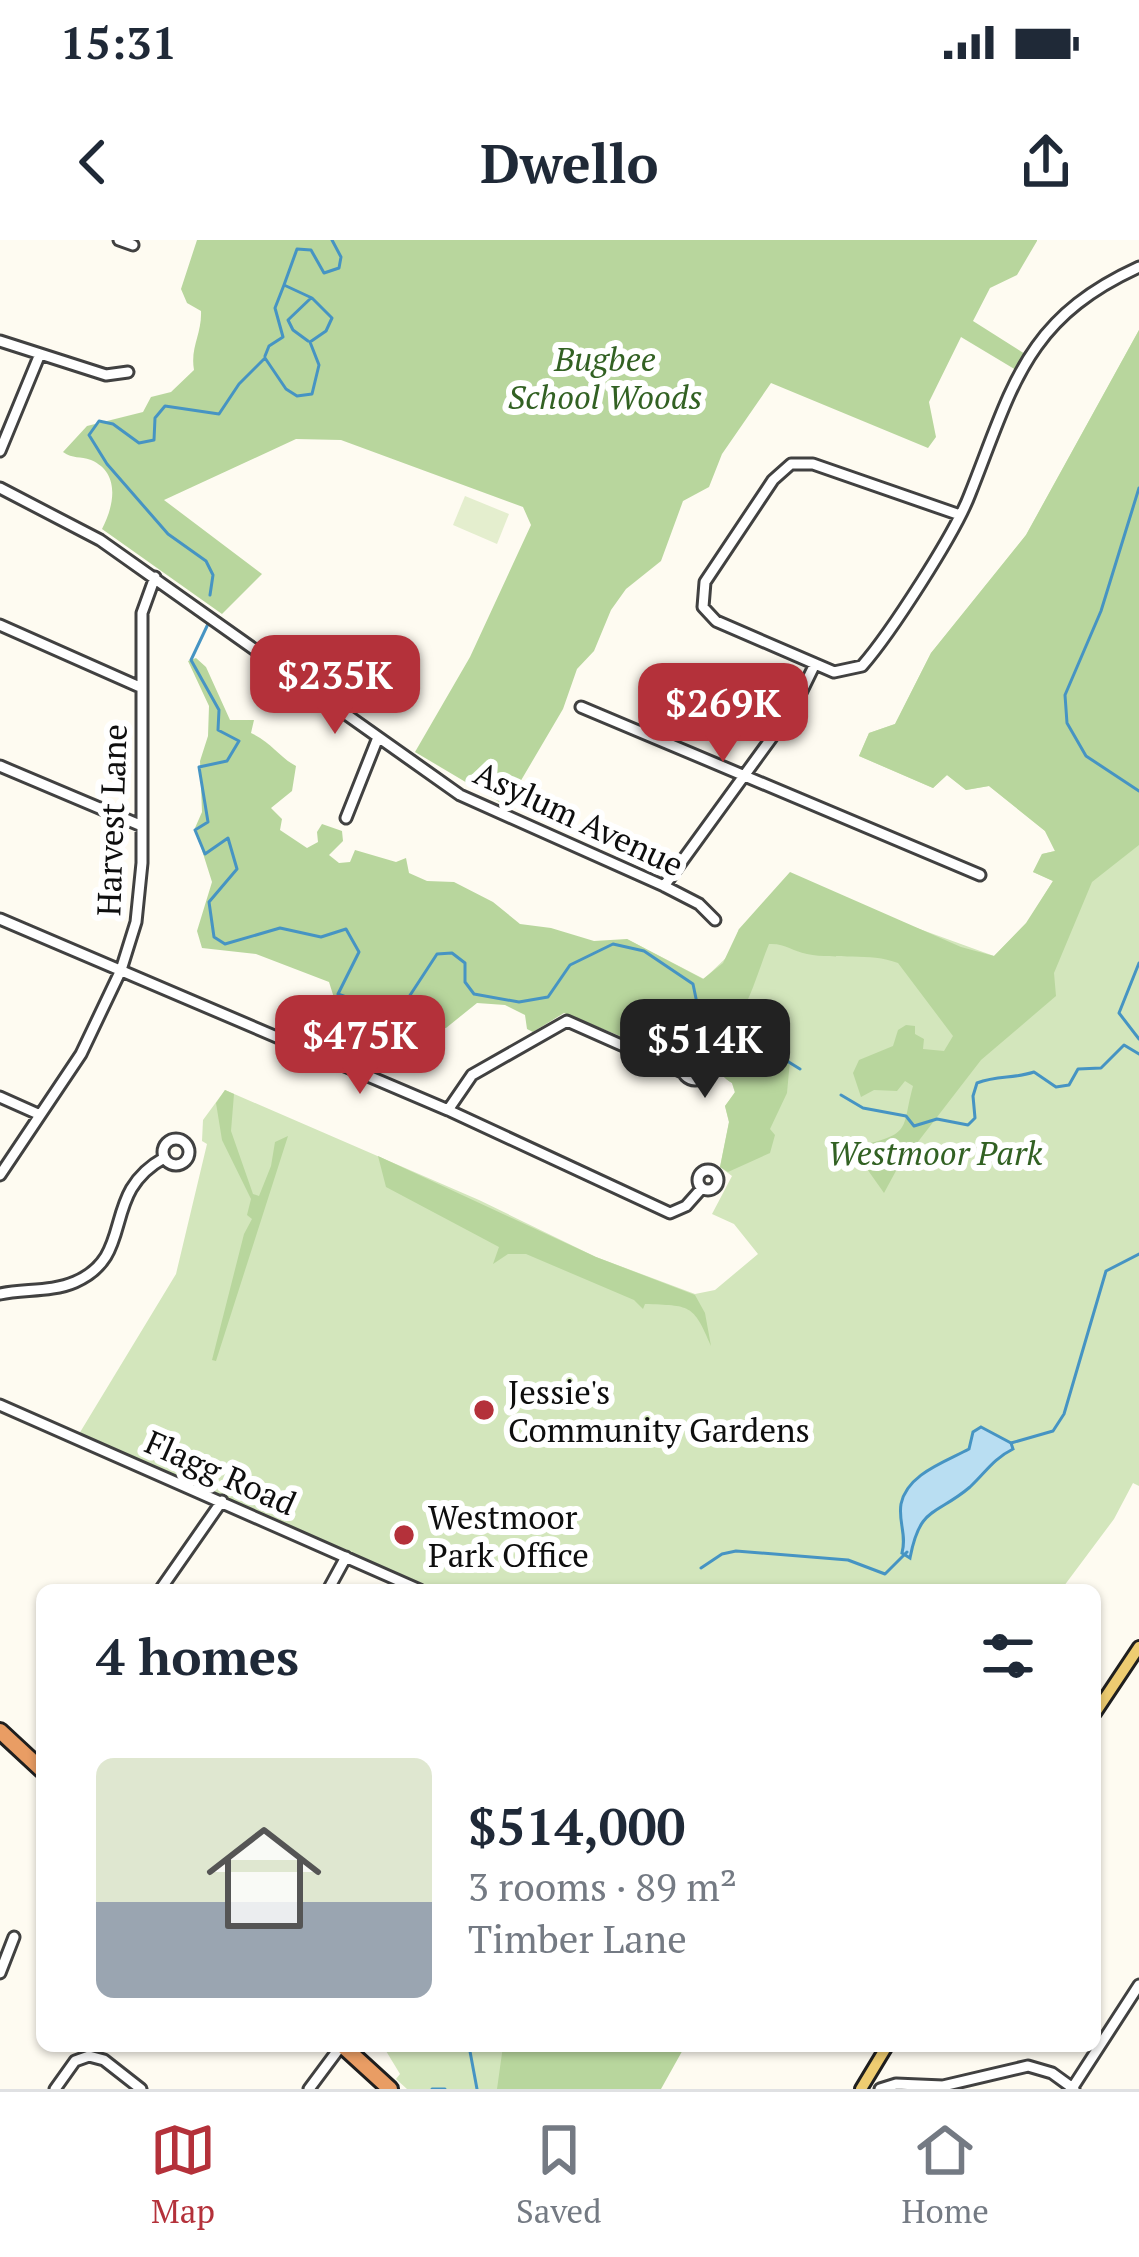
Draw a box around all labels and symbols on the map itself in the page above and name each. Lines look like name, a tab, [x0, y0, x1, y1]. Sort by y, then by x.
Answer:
park label: Bugbee School Woods	[508, 337, 702, 418]
pin: $235K	[251, 635, 419, 737]
pin: $269K	[639, 663, 807, 765]
street label: Harvest Lane	[86, 723, 136, 917]
street label: Asylum Avenue	[467, 751, 691, 885]
pin: $475K	[276, 995, 444, 1097]
pin: $514K	[621, 999, 789, 1101]
park label: Westmoor Park	[828, 1131, 1043, 1174]
place label: Jessie's Community Gardens	[508, 1370, 810, 1451]
marker: Jessie's Community Gardens	[471, 1397, 497, 1423]
street label: Flagg Road	[139, 1420, 303, 1524]
place label: Westmoor Park Office	[428, 1495, 589, 1576]
marker: Westmoor Park Office	[391, 1522, 417, 1548]

